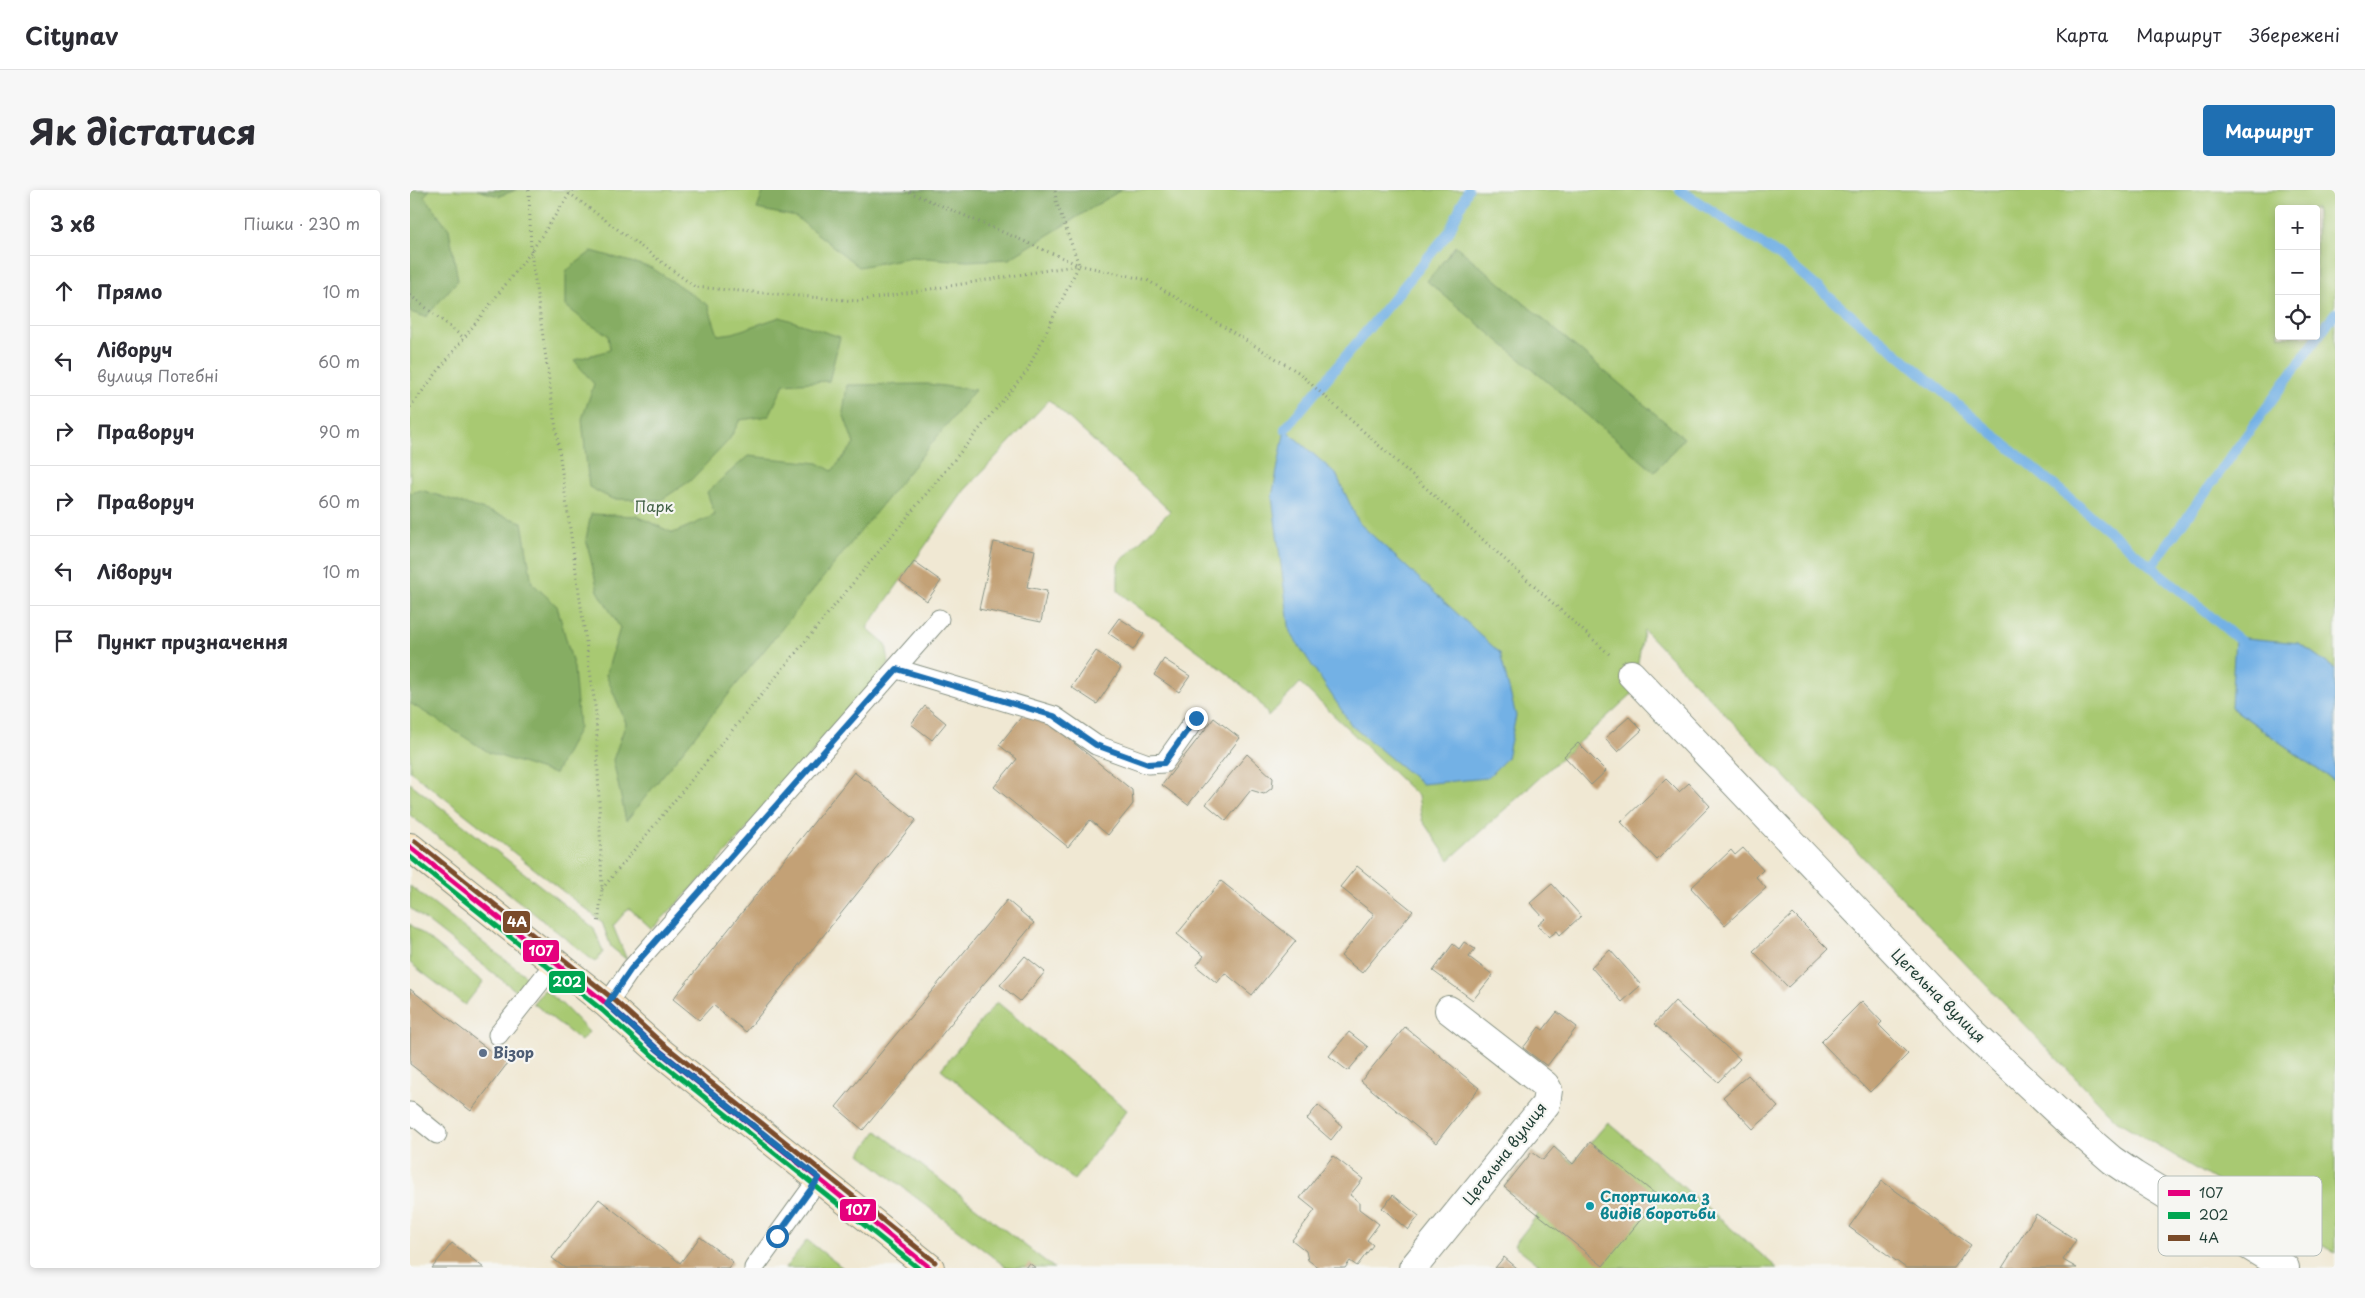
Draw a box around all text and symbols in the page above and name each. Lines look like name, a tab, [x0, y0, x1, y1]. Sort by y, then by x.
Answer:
text: Citynav	[25, 17, 118, 53]
text: Карта	[2055, 21, 2108, 48]
text: Маршрут	[2136, 21, 2221, 48]
text: Збережені	[2249, 21, 2340, 48]
text: Як дістатися	[30, 104, 256, 157]
button: Маршрут	[2203, 105, 2335, 156]
map controls	[2275, 205, 2320, 340]
button: +	[2275, 205, 2320, 250]
text: 3 хв	[50, 207, 95, 239]
text: Пішки · 230 m	[243, 211, 360, 235]
button: −	[2275, 250, 2320, 295]
icon: ahead	[50, 277, 78, 305]
text: Прямо	[97, 277, 162, 305]
text: 10 m	[323, 279, 360, 303]
button: locate	[2275, 295, 2320, 340]
text: Ліворуч	[97, 335, 173, 363]
icon: left	[50, 347, 78, 375]
text: 60 m	[318, 349, 360, 373]
text: вулиця Потебні	[97, 363, 219, 387]
icon: right	[50, 417, 78, 445]
text: Праворуч	[97, 417, 194, 445]
text: 90 m	[319, 419, 360, 443]
icon: right	[50, 487, 78, 515]
text: Праворуч	[97, 487, 194, 515]
text: 60 m	[318, 489, 360, 513]
park label: Парк	[635, 494, 673, 517]
icon: left	[50, 557, 78, 585]
text: Ліворуч	[97, 557, 173, 585]
text: 10 m	[323, 559, 360, 583]
icon: arrive	[50, 627, 78, 655]
text: Пункт призначення	[97, 627, 288, 655]
route end	[1185, 707, 1208, 730]
line badge: 4А	[502, 910, 531, 934]
text: 4А	[507, 911, 527, 932]
line badge: 107	[522, 939, 560, 963]
text: 107	[529, 940, 554, 961]
street label: Цегельна вулиця	[1887, 943, 1991, 1047]
line badge: 202	[548, 970, 586, 994]
text: 202	[552, 971, 582, 992]
place label: Візор	[493, 1040, 534, 1063]
marker: Візор	[477, 1047, 489, 1059]
street label: Цегельна вулиця	[1456, 1097, 1551, 1209]
legend	[2158, 1176, 2322, 1256]
text: 107	[2199, 1182, 2223, 1203]
place label: Спортшкола з видів боротьби	[1600, 1184, 1716, 1224]
line badge: 107	[839, 1198, 877, 1222]
text: 107	[846, 1199, 871, 1220]
marker: Спортшкола з видів боротьби	[1584, 1200, 1596, 1212]
text: 202	[2199, 1204, 2229, 1225]
route start	[766, 1225, 789, 1248]
text: 4А	[2199, 1227, 2219, 1248]

